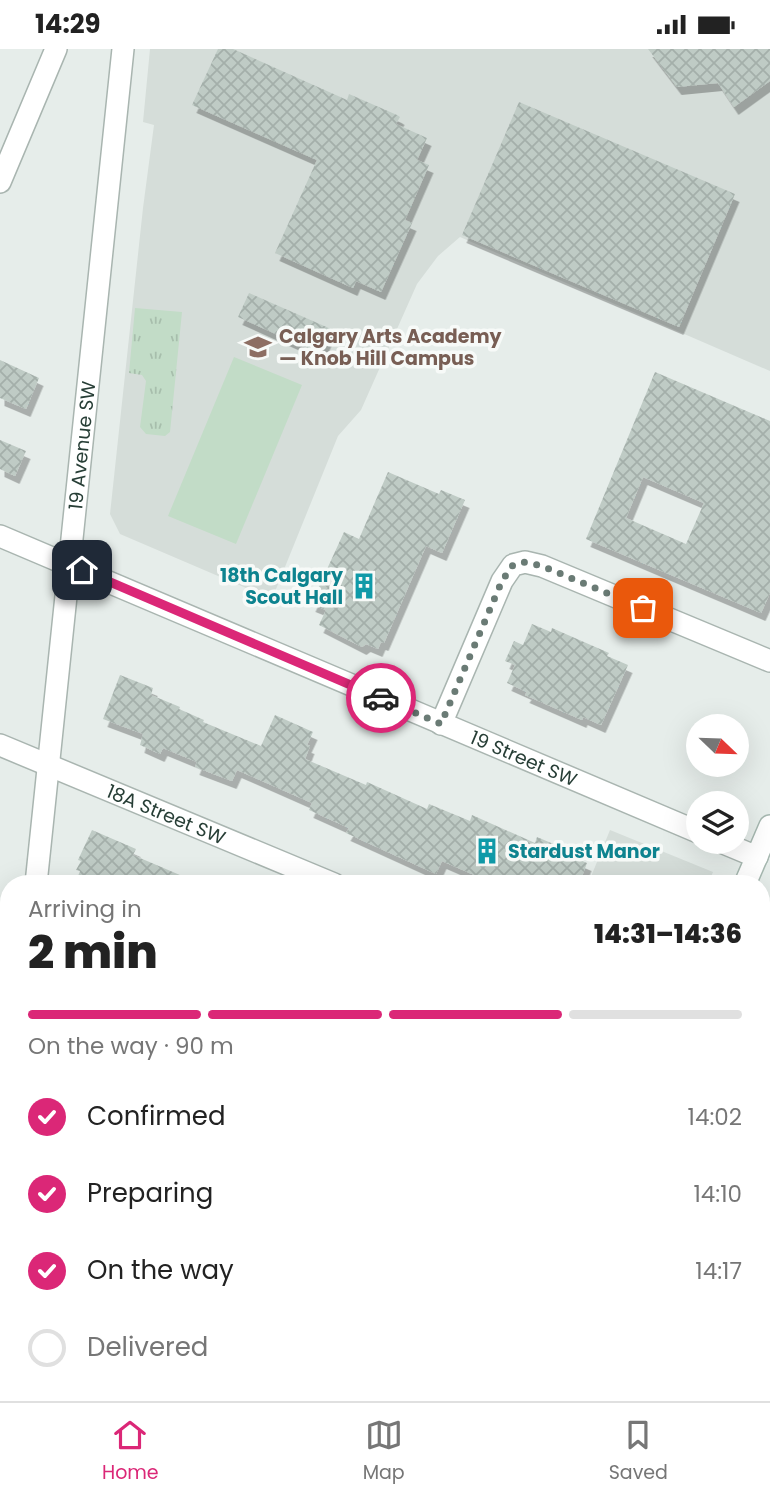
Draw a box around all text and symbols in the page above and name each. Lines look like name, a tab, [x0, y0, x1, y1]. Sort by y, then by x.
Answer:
text: 14:29	[35, 6, 101, 42]
place label: Calgary Arts Academy — Knob Hill Campus	[279, 323, 503, 372]
school or university icon: Calgary Arts Academy — Knob Hill Campus	[243, 332, 273, 362]
street label: 19 Avenue SW	[62, 379, 102, 511]
pin	[52, 540, 112, 600]
icon: home	[63, 551, 101, 589]
place label: 18th Calgary Scout Hall	[220, 562, 344, 611]
building icon: 18th Calgary Scout Hall	[349, 571, 379, 601]
pin	[613, 578, 673, 638]
icon: bag	[624, 589, 662, 627]
courier	[346, 663, 416, 733]
icon: car	[362, 679, 400, 717]
north arrow	[686, 714, 749, 777]
map controls	[686, 714, 749, 854]
street label: 19 Street SW	[466, 724, 582, 793]
street label: 18A Street SW	[103, 777, 230, 851]
button: layers	[686, 791, 749, 854]
building icon: Stardust Manor	[472, 836, 502, 866]
place label: Stardust Manor	[508, 838, 660, 865]
text: Arriving in	[28, 893, 142, 925]
text: 14:31–14:36	[594, 916, 742, 952]
text: 2 min	[28, 920, 158, 984]
text: On the way · 90 m	[28, 1030, 234, 1062]
icon: check	[28, 1098, 66, 1136]
text: Confirmed	[87, 1098, 225, 1134]
text: 14:02	[688, 1101, 742, 1133]
icon: check	[28, 1175, 66, 1213]
text: Preparing	[87, 1175, 213, 1211]
text: 14:10	[693, 1178, 742, 1210]
icon: check	[28, 1252, 66, 1290]
text: On the way	[87, 1252, 234, 1288]
text: 14:17	[695, 1255, 742, 1287]
text: Delivered	[87, 1329, 208, 1365]
tab: Home	[102, 1416, 159, 1487]
tab: Map	[363, 1416, 405, 1487]
tab: Saved	[609, 1416, 668, 1487]

